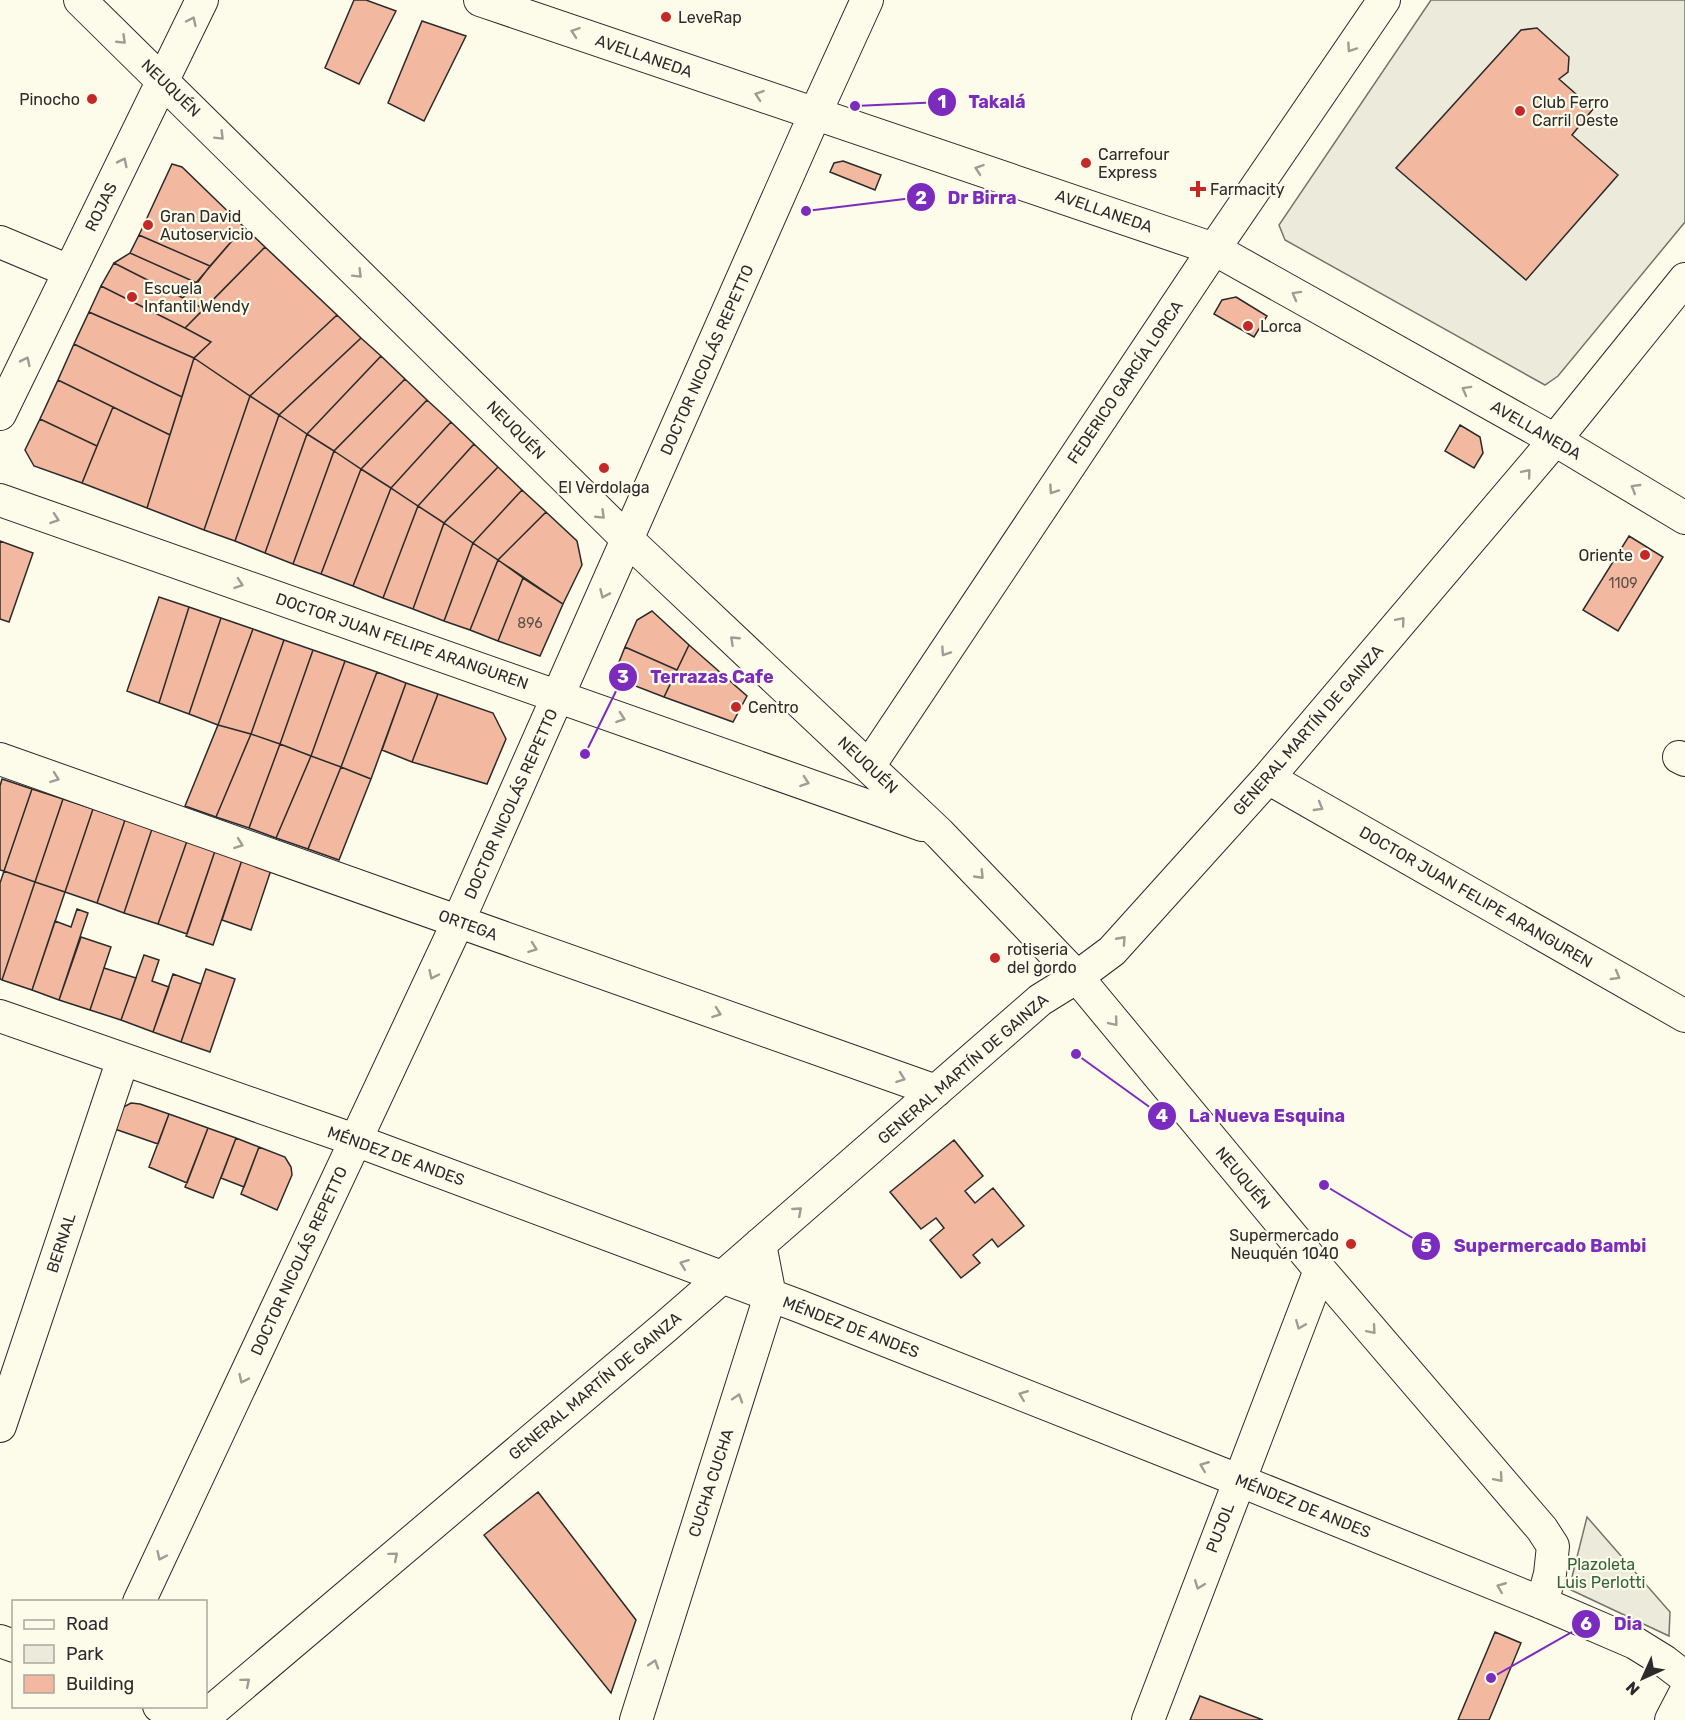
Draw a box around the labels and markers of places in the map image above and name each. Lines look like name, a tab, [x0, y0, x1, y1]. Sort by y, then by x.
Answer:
place label: LeveRap	[678, 8, 742, 27]
marker: LeveRap	[659, 10, 673, 24]
callout: Takalá	[927, 84, 1038, 120]
place label: Pinocho	[19, 90, 80, 109]
marker: Pinocho	[85, 92, 99, 106]
place label: Club Ferro Carril Oeste	[1532, 93, 1619, 130]
marker: Club Ferro Carril Oeste	[1513, 104, 1527, 118]
place label: Carrefour Express	[1098, 145, 1169, 182]
marker: Carrefour Express	[1079, 156, 1093, 170]
callout: Dr Birra	[906, 179, 1029, 215]
place label: Farmacity	[1210, 180, 1285, 199]
marker: Farmacity	[1191, 182, 1205, 196]
place label: Gran David Autoservicio	[160, 207, 254, 244]
marker: Gran David Autoservicio	[141, 218, 155, 232]
place label: Escuela Infantil Wendy	[144, 279, 250, 316]
marker: Escuela Infantil Wendy	[125, 290, 139, 304]
place label: Lorca	[1260, 317, 1302, 336]
marker: Lorca	[1241, 319, 1255, 333]
marker: El Verdolaga	[597, 461, 611, 475]
place label: El Verdolaga	[558, 478, 650, 497]
place label: Oriente	[1578, 546, 1633, 565]
marker: Oriente	[1638, 548, 1652, 562]
callout: Terrazas Cafe	[608, 659, 786, 695]
place label: Centro	[748, 698, 799, 717]
marker: Centro	[729, 700, 743, 714]
place label: rotiseria del gordo	[1007, 940, 1077, 977]
marker: rotiseria del gordo	[988, 951, 1002, 965]
callout: La Nueva Esquina	[1147, 1098, 1357, 1134]
place label: Supermercado Neuquén 1040	[1229, 1226, 1339, 1263]
callout: Supermercado Bambi	[1411, 1228, 1658, 1264]
marker: Supermercado Neuquén 1040	[1344, 1237, 1358, 1251]
callout: Dia	[1571, 1606, 1654, 1642]

